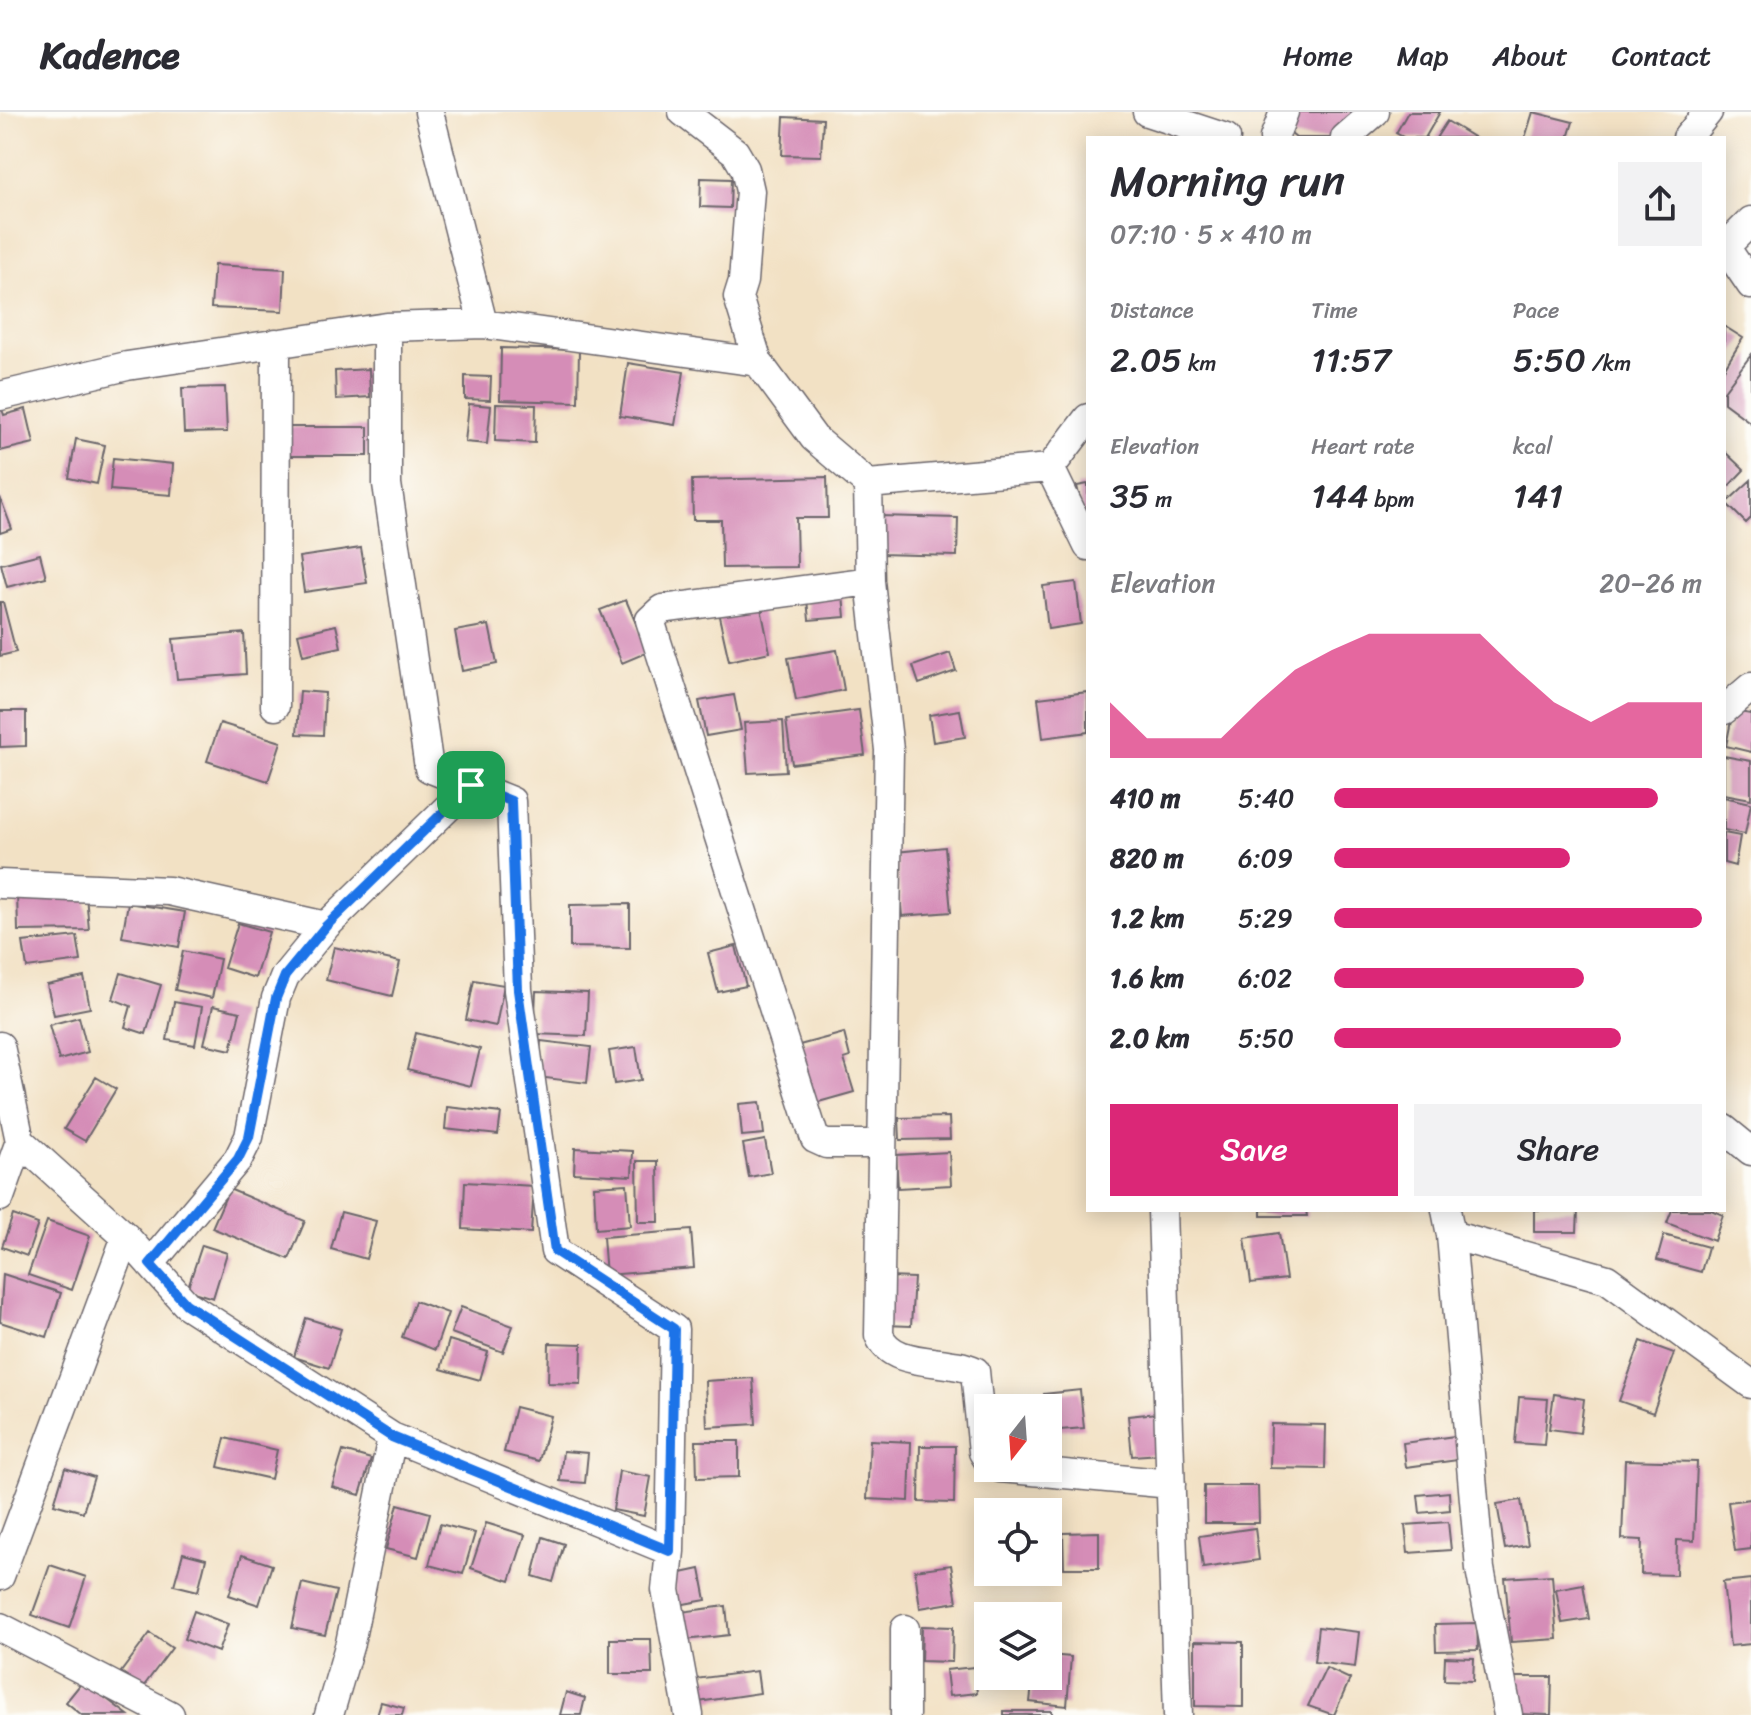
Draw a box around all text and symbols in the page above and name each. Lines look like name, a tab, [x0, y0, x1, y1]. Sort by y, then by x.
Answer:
text: Kadence	[40, 22, 180, 89]
text: Home	[1283, 31, 1353, 80]
text: Map	[1397, 31, 1448, 80]
text: About	[1492, 31, 1568, 80]
text: Contact	[1612, 31, 1711, 80]
text: Morning run	[1110, 142, 1345, 220]
button: share	[1618, 162, 1702, 246]
text: 07:10 · 5 × 410 m	[1110, 211, 1312, 257]
text: Distance	[1110, 291, 1194, 330]
text: Time	[1311, 291, 1358, 330]
text: Pace	[1513, 291, 1559, 330]
text: 2.05	[1110, 330, 1182, 390]
text: 11:57	[1311, 330, 1391, 390]
text: 5:50	[1513, 330, 1586, 390]
text: km	[1182, 344, 1216, 383]
text: /km	[1586, 344, 1631, 383]
text: Elevation	[1110, 427, 1199, 466]
text: Heart rate	[1311, 427, 1415, 466]
text: kcal	[1513, 427, 1553, 466]
text: 35	[1110, 466, 1149, 526]
text: 144	[1311, 466, 1368, 526]
text: 141	[1513, 466, 1563, 526]
text: m	[1149, 480, 1172, 519]
text: bpm	[1368, 480, 1415, 519]
text: Elevation	[1110, 560, 1215, 606]
text: 20–26 m	[1599, 560, 1702, 606]
pin	[437, 751, 505, 819]
icon: arrive	[449, 763, 493, 807]
text: 410 m	[1110, 775, 1181, 821]
text: 5:40	[1238, 775, 1294, 821]
text: 820 m	[1110, 835, 1184, 881]
text: 6:09	[1238, 835, 1293, 881]
text: 1.2 km	[1110, 895, 1185, 941]
text: 5:29	[1238, 895, 1293, 941]
text: 1.6 km	[1110, 955, 1184, 1001]
text: 6:02	[1238, 955, 1292, 1001]
text: 2.0 km	[1110, 1015, 1190, 1061]
text: 5:50	[1238, 1015, 1294, 1061]
button: Save	[1110, 1104, 1398, 1196]
button: Share	[1414, 1104, 1702, 1196]
north arrow	[974, 1394, 1062, 1482]
map controls	[974, 1394, 1062, 1690]
button: locate	[974, 1498, 1062, 1586]
button: layers	[974, 1602, 1062, 1690]

